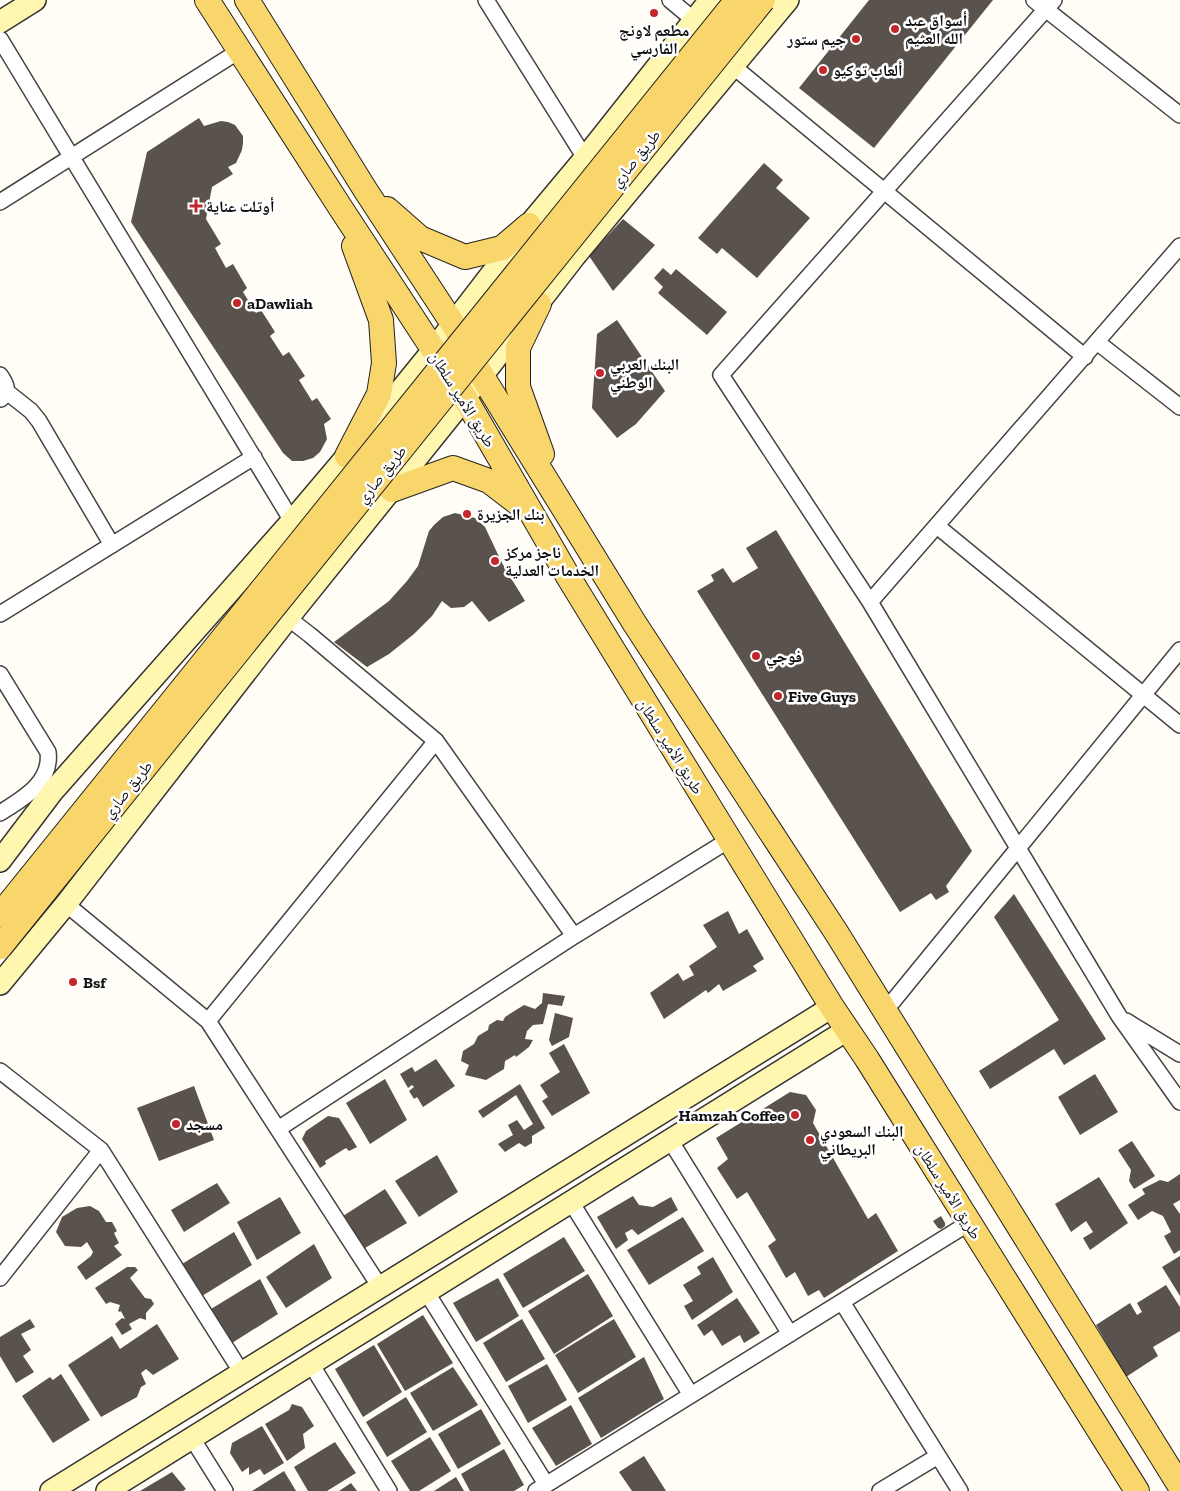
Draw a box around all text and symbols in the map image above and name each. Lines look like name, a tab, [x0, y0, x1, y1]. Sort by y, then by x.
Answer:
marker: مطعم لاونج الفارسي	[648, 7, 660, 19]
place label: أسواق عبد الله العثيم	[905, 11, 967, 50]
place label: مطعم لاونج الفارسي	[619, 21, 689, 61]
marker: أسواق عبد الله العثيم	[889, 23, 901, 35]
place label: جيم ستور	[786, 30, 846, 51]
marker: جيم ستور	[850, 33, 862, 45]
place label: ألعاب توكيو	[833, 61, 903, 80]
marker: ألعاب توكيو	[817, 64, 829, 76]
street label: طريق صاري	[606, 125, 667, 193]
place label: أوتلت عناية	[206, 197, 274, 216]
marker: أوتلت عناية	[190, 200, 202, 212]
place label: aDawliah	[247, 294, 313, 313]
marker: aDawliah	[231, 297, 243, 309]
street label: طريق الأمير سلطان	[425, 348, 500, 451]
place label: البنك العربي الوطني	[610, 355, 679, 395]
marker: البنك العربي الوطني	[594, 367, 606, 379]
street label: طريق صاري	[352, 441, 413, 509]
place label: بنك الجزيرة	[477, 505, 544, 524]
marker: بنك الجزيرة	[461, 508, 473, 520]
place label: ناجز مركز الخدمات العدلية	[504, 543, 599, 580]
marker: ناجز مركز الخدمات العدلية	[489, 555, 501, 567]
place label: فوجي	[766, 647, 802, 669]
marker: فوجي	[750, 650, 762, 662]
place label: Five Guys	[788, 687, 856, 706]
marker: Five Guys	[772, 690, 784, 702]
street label: طريق الأمير سلطان	[633, 695, 708, 798]
street label: طريق صاري	[98, 756, 159, 824]
place label: Bsf	[83, 973, 107, 992]
marker: Bsf	[67, 976, 79, 988]
place label: Hamzah Coffee	[678, 1106, 785, 1125]
marker: Hamzah Coffee	[789, 1109, 801, 1121]
place label: مسجد	[186, 1115, 223, 1134]
marker: مسجد	[170, 1118, 182, 1130]
place label: البنك السعودي البريطاني	[820, 1122, 904, 1162]
marker: البنك السعودي البريطاني	[804, 1134, 816, 1146]
street label: طريق الأمير سلطان	[911, 1140, 986, 1243]

